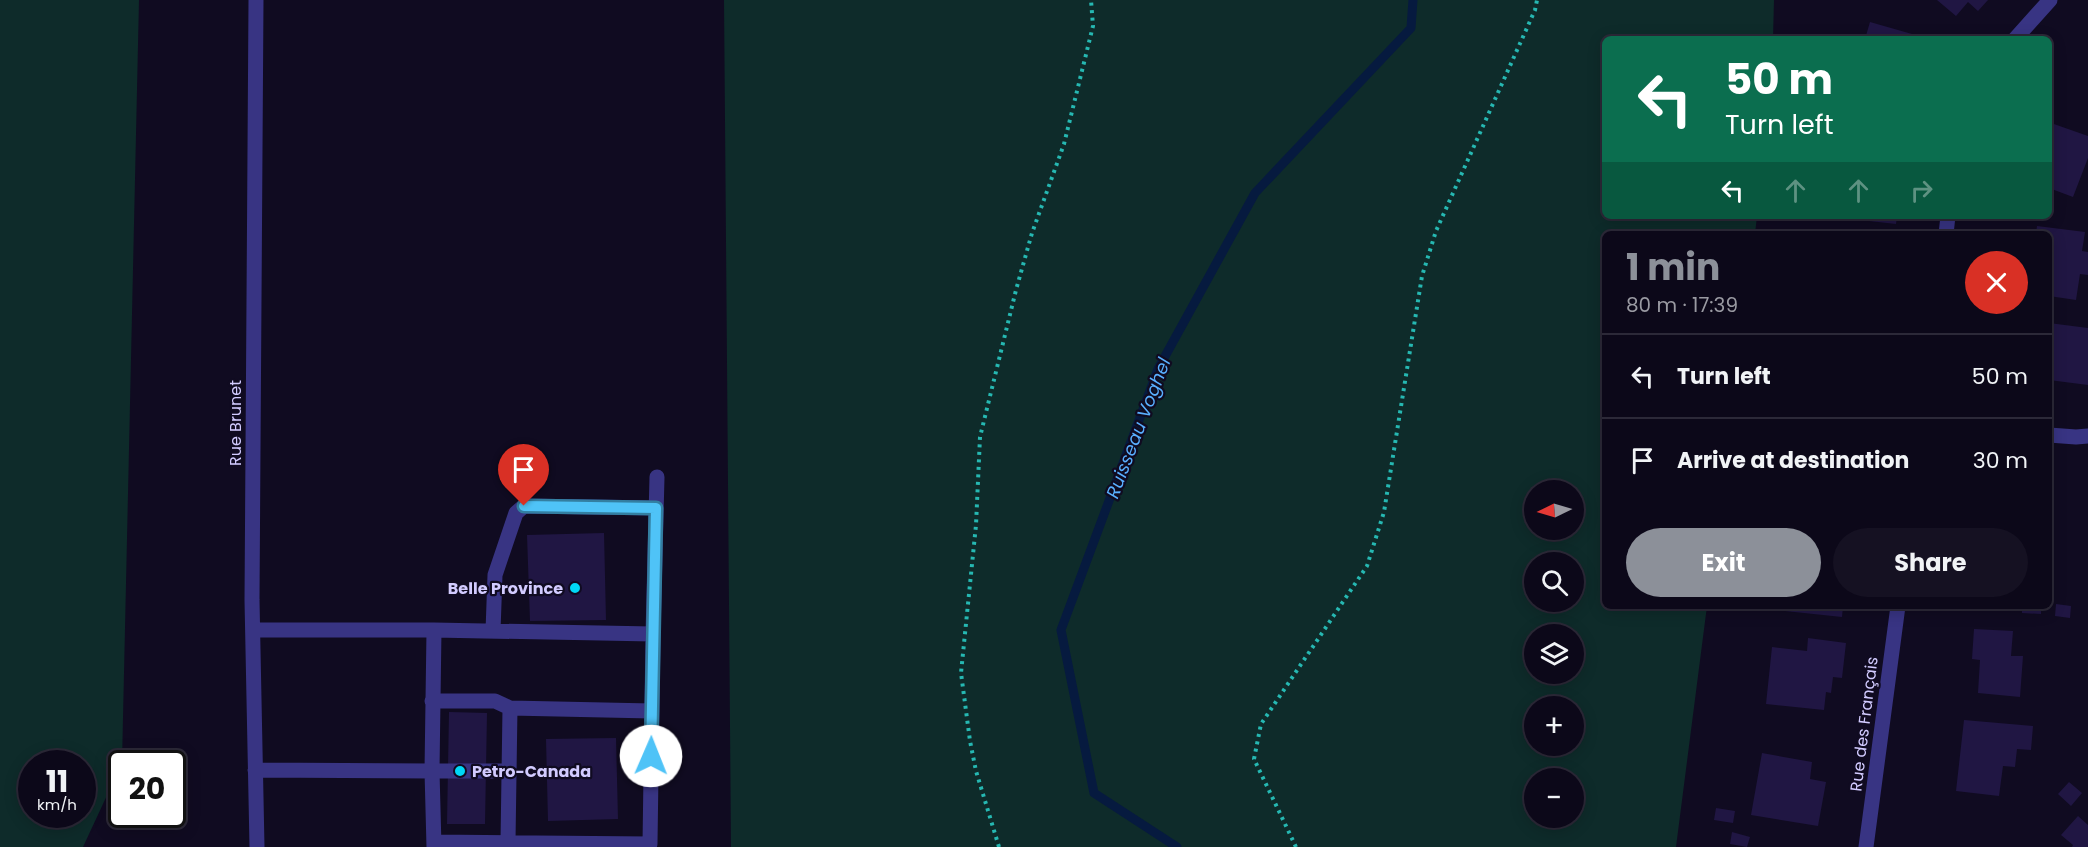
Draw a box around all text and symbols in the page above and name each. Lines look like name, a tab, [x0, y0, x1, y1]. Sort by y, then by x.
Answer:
text: 50 m	[1725, 50, 1833, 109]
icon: left	[1626, 60, 1704, 138]
text: Turn left	[1725, 106, 1834, 143]
icon: left	[1716, 174, 1749, 207]
icon: ahead	[1779, 174, 1812, 207]
icon: ahead	[1842, 174, 1875, 207]
icon: right	[1905, 174, 1938, 207]
text: 1 min	[1626, 242, 1720, 293]
button: close	[1965, 251, 2028, 314]
text: 80 m · 17:39	[1626, 291, 1738, 319]
water label: Ruisseau Voghel	[1100, 354, 1177, 502]
icon: left	[1626, 360, 1659, 393]
text: Turn left	[1677, 361, 1771, 392]
text: 50 m	[1972, 361, 2028, 392]
street label: Rue Brunet	[224, 380, 247, 466]
pin	[498, 444, 549, 506]
icon: arrive	[1626, 444, 1659, 477]
text: Arrive at destination	[1677, 445, 1909, 476]
text: 30 m	[1973, 445, 2028, 476]
icon: arrive	[507, 453, 540, 486]
north arrow	[1524, 480, 1584, 540]
map controls	[1524, 480, 1584, 828]
button: Exit	[1626, 528, 1821, 597]
button: Share	[1833, 528, 2028, 597]
button: search	[1524, 552, 1584, 612]
place label: Belle Province	[448, 577, 563, 600]
marker: Belle Province	[568, 581, 582, 595]
button: layers	[1524, 624, 1584, 684]
street label: Rue des Français	[1844, 655, 1884, 793]
button: +	[1524, 696, 1584, 756]
position arrow	[619, 724, 683, 788]
speed limit sign: 20	[108, 750, 186, 828]
text: 11	[46, 760, 68, 803]
place label: Petro-Canada	[472, 760, 591, 783]
marker: Petro-Canada	[453, 764, 467, 778]
button: −	[1524, 768, 1584, 828]
text: km/h	[37, 794, 77, 815]

